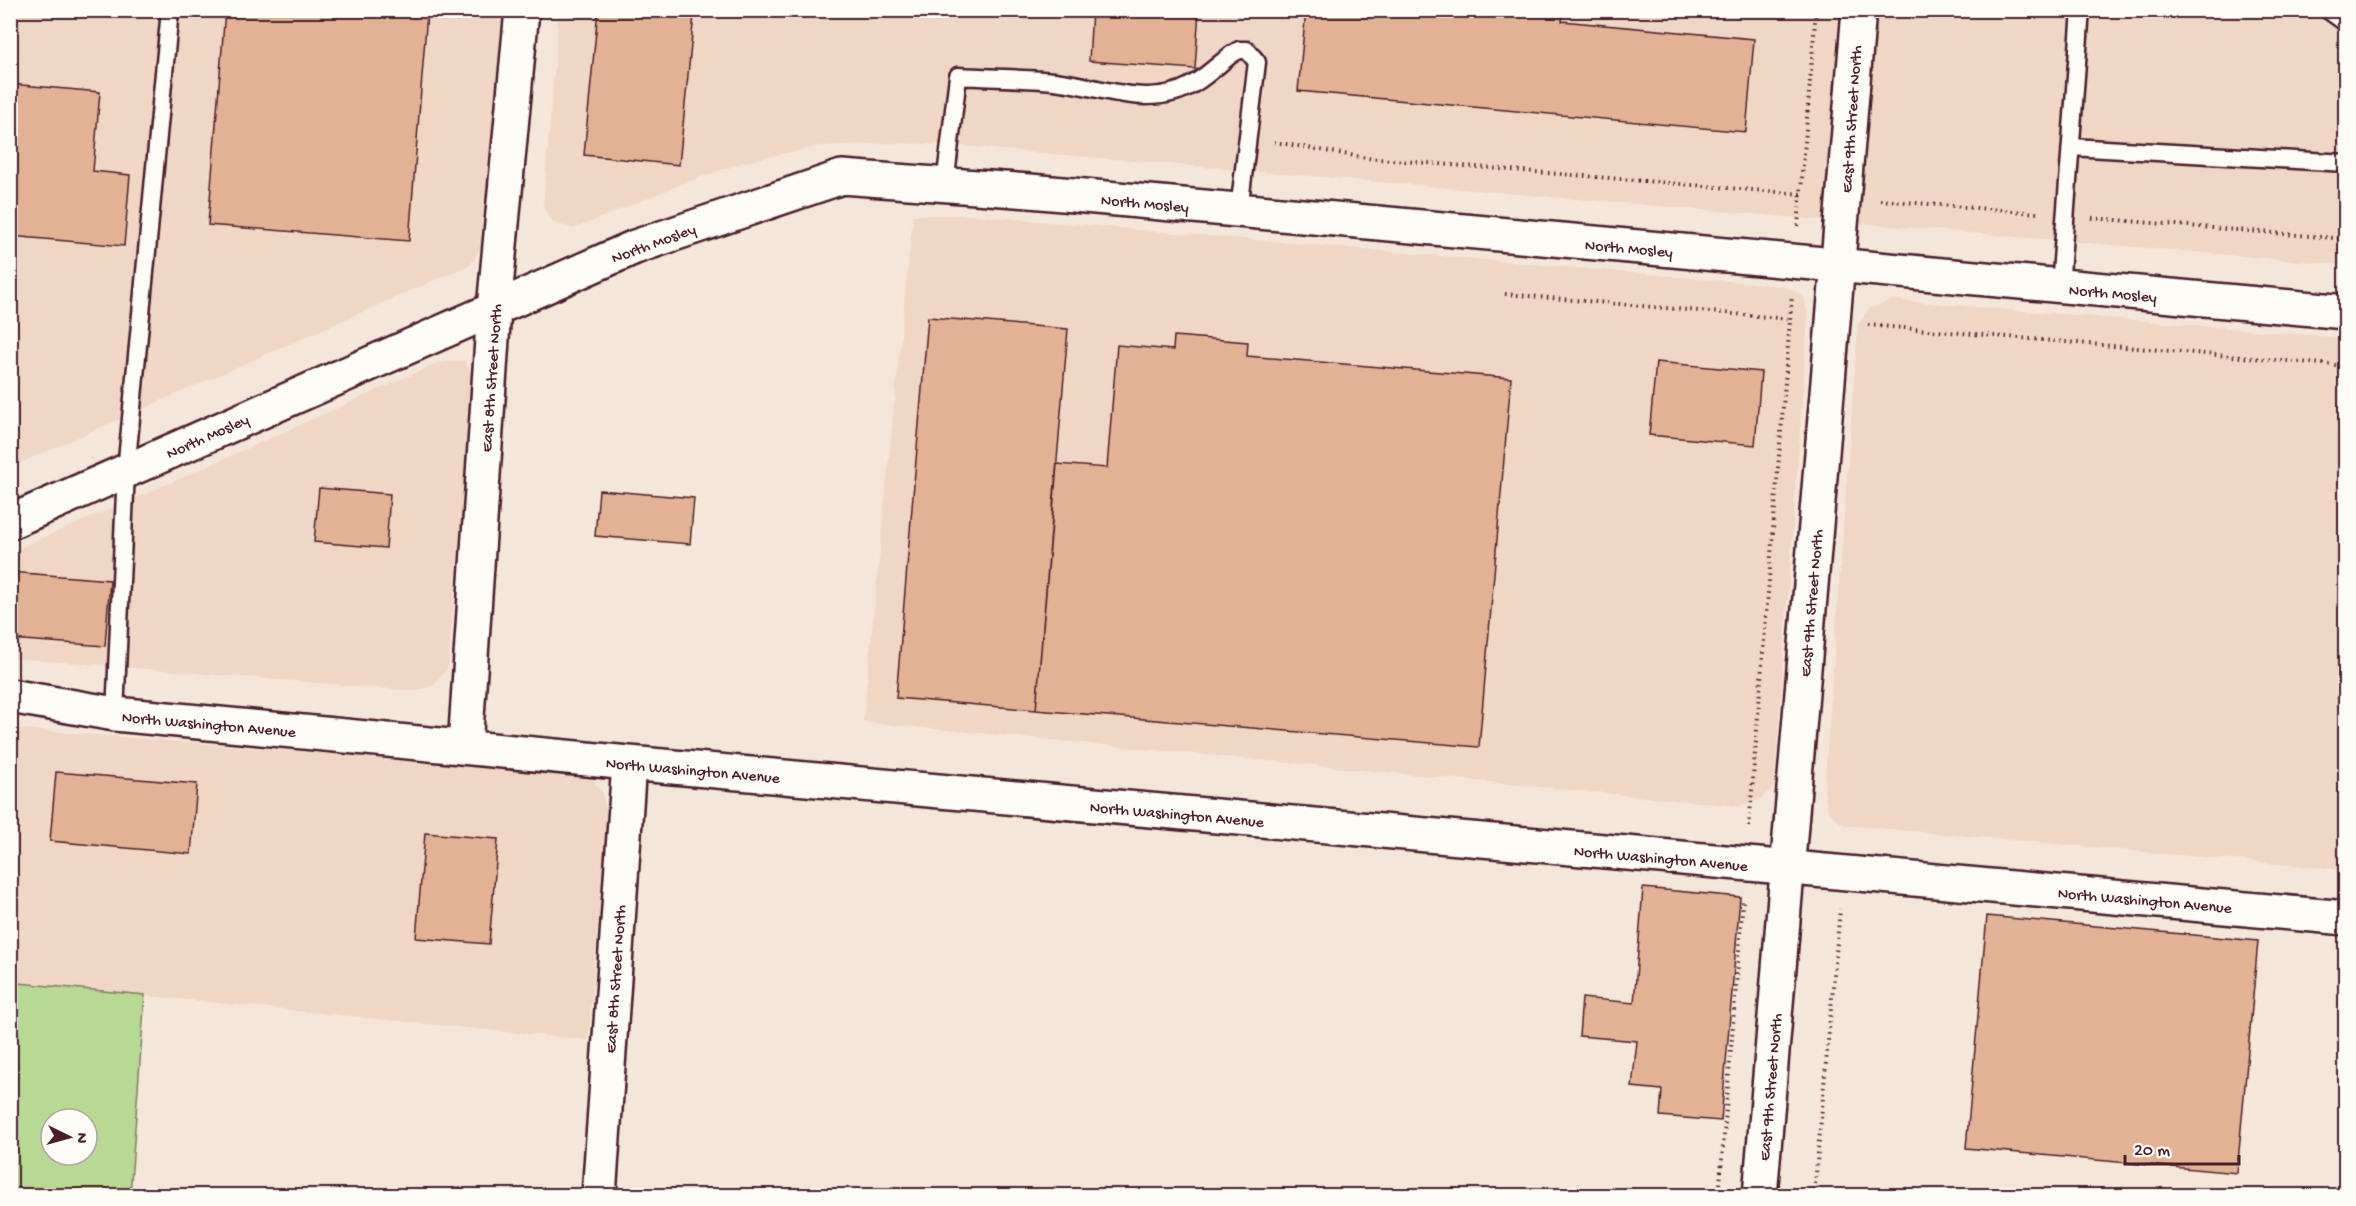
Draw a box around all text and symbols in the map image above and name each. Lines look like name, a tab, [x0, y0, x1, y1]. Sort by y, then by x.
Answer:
street label: East 9th Street North	[1839, 44, 1868, 194]
street label: North Mosley	[1100, 192, 1190, 219]
street label: North Mosley	[609, 221, 699, 269]
street label: North Mosley	[1584, 237, 1674, 264]
street label: North Mosley	[2068, 282, 2158, 309]
street label: East 8th Street North	[479, 303, 508, 453]
street label: North Mosley	[164, 412, 253, 465]
street label: East 9th Street North	[1798, 528, 1829, 678]
street label: North Washington Avenue	[121, 709, 297, 744]
street label: North Washington Avenue	[605, 755, 781, 790]
street label: North Washington Avenue	[1089, 799, 1265, 834]
street label: North Washington Avenue	[1573, 843, 1749, 878]
street label: North Washington Avenue	[2057, 885, 2233, 920]
street label: East 8th Street North	[603, 904, 632, 1054]
street label: East 9th Street North	[1757, 1012, 1788, 1162]
north arrow	[39, 1107, 99, 1167]
scale bar	[2125, 1128, 2239, 1166]
text: N	[70, 1132, 90, 1145]
text: 20 m	[2134, 1141, 2170, 1162]

